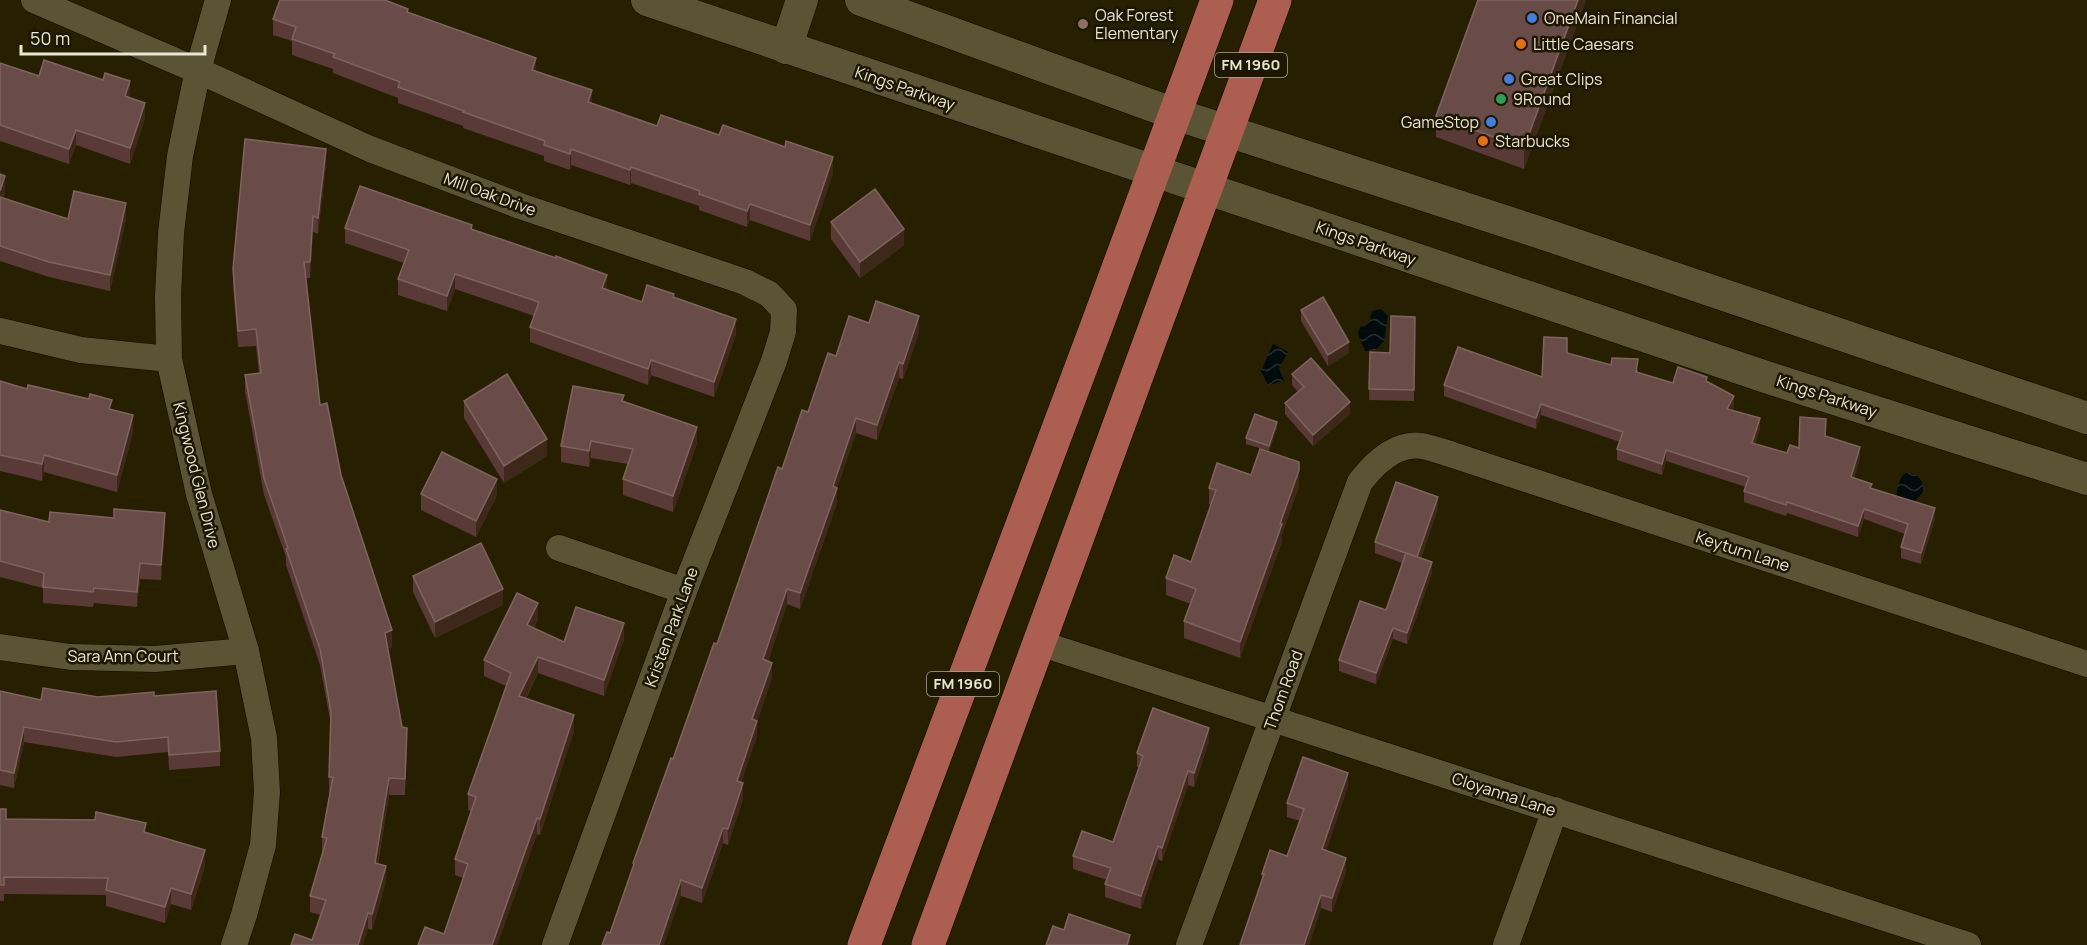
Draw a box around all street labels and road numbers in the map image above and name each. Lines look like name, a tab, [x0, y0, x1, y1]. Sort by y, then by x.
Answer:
road number: FM 1960	[1215, 53, 1287, 77]
street label: Kings Parkway	[852, 61, 958, 116]
street label: Mill Oak Drive	[441, 167, 539, 221]
street label: Kings Parkway	[1313, 216, 1419, 271]
street label: Kings Parkway	[1774, 369, 1881, 423]
street label: Kingwood Glen Drive	[168, 400, 226, 550]
street label: Keyturn Lane	[1693, 525, 1793, 577]
street label: Kristen Park Lane	[639, 564, 703, 690]
street label: Sara Ann Court	[67, 645, 179, 667]
street label: Thom Road	[1258, 647, 1308, 733]
road number: FM 1960	[927, 672, 999, 696]
street label: Cloyanna Lane	[1449, 767, 1559, 821]

